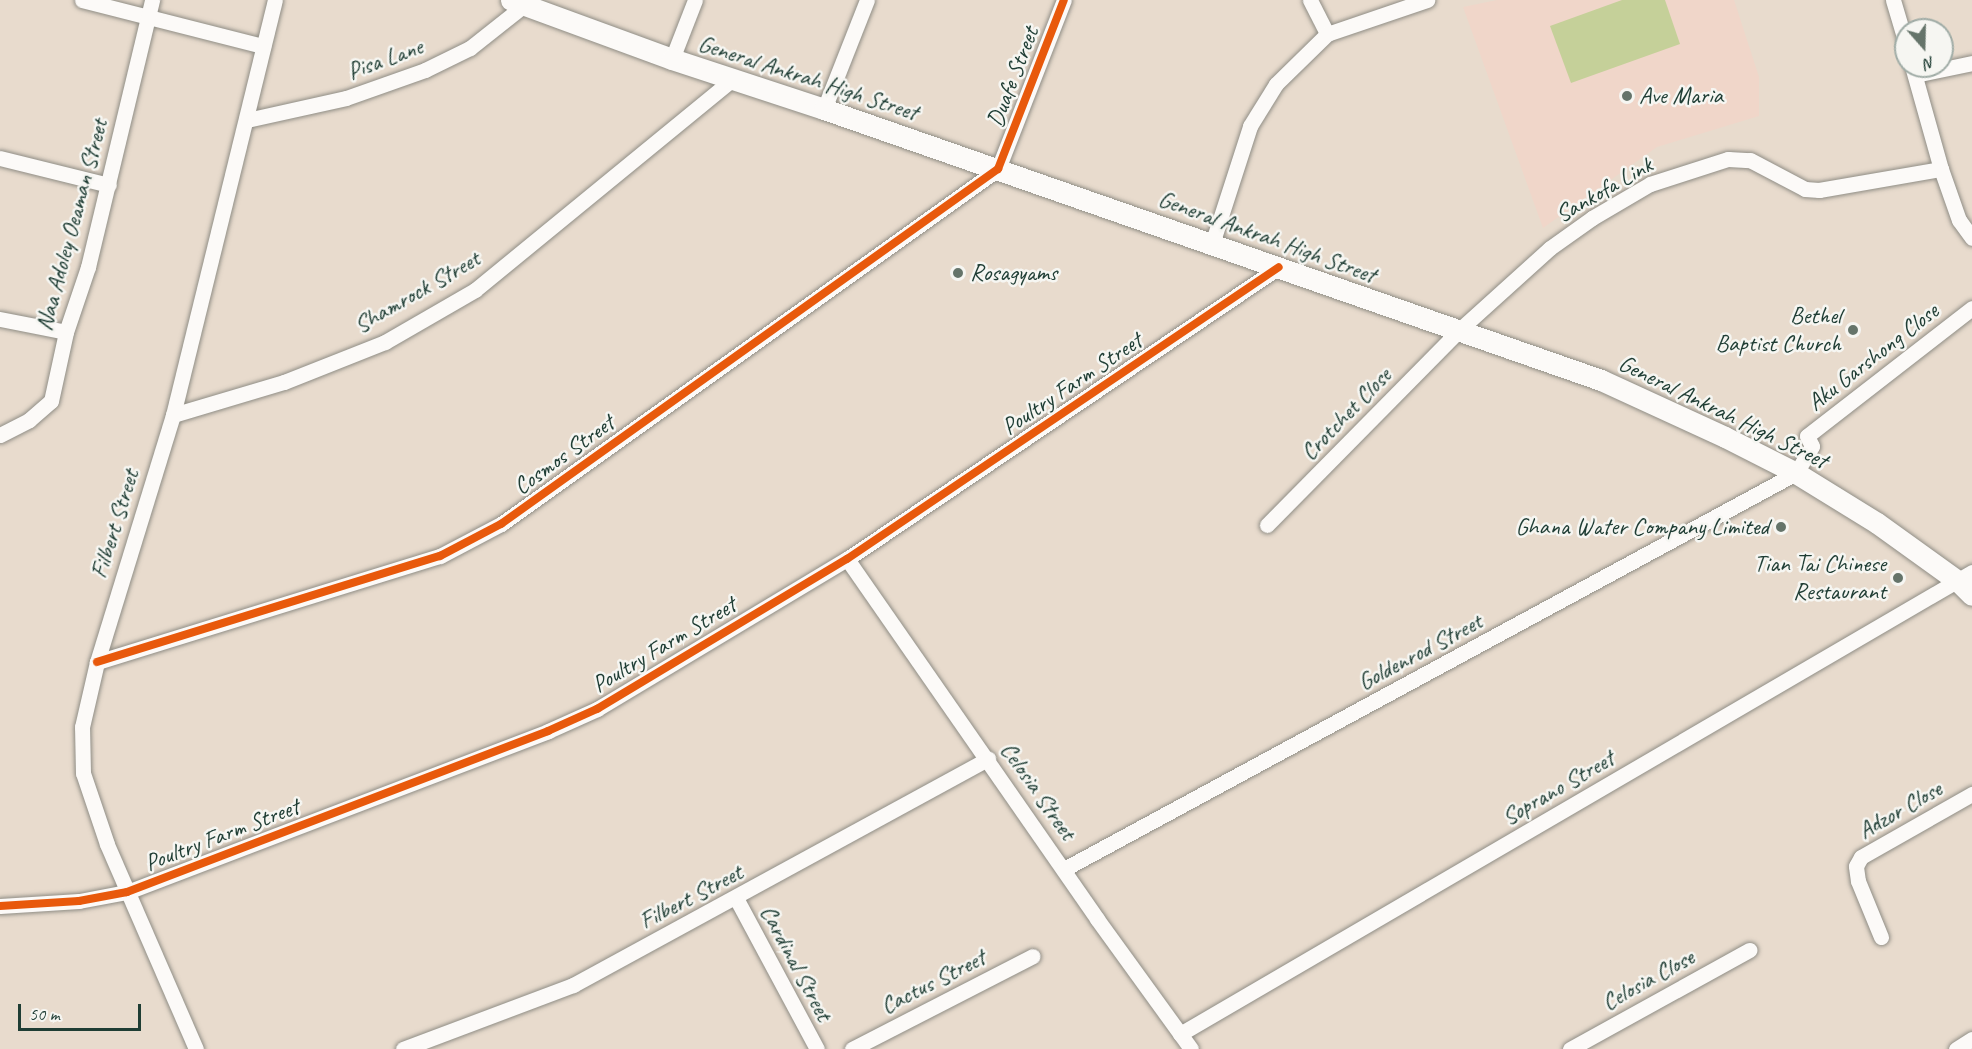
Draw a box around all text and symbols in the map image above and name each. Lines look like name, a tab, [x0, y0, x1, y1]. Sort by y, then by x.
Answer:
north arrow	[1894, 18, 1954, 78]
street label: Duafe Street	[981, 23, 1045, 131]
street label: General Ankrah High Street	[694, 29, 922, 127]
street label: Pisa Lane	[343, 32, 427, 86]
text: N	[1921, 52, 1938, 74]
place label: Ave Maria	[1639, 82, 1723, 110]
marker: Ave Maria	[1620, 89, 1634, 103]
street label: Naa Adoley Oeaman Street	[30, 116, 114, 334]
street label: Sankofa Link	[1550, 151, 1658, 229]
street label: General Ankrah High Street	[1154, 184, 1380, 290]
street label: Shamrock Street	[349, 244, 485, 340]
place label: Rosagyams	[970, 259, 1057, 287]
marker: Rosagyams	[951, 266, 965, 280]
street label: Aku Garshong Close	[1801, 297, 1945, 417]
place label: Bethel Baptist Church	[1715, 302, 1841, 358]
marker: Bethel Baptist Church	[1846, 323, 1860, 337]
street label: Poultry Farm Street	[996, 326, 1148, 442]
street label: General Ankrah High Street	[1614, 349, 1832, 475]
street label: Crotchet Close	[1295, 362, 1397, 466]
street label: Cosmos Street	[508, 409, 620, 501]
street label: Filbert Street	[85, 466, 145, 582]
place label: Ghana Water Company Limited	[1516, 513, 1769, 541]
marker: Ghana Water Company Limited	[1774, 520, 1788, 534]
place label: Tian Tai Chinese Restaurant	[1753, 550, 1886, 606]
marker: Tian Tai Chinese Restaurant	[1891, 571, 1905, 585]
street label: Poultry Farm Street	[586, 590, 742, 700]
street label: Goldenrod Street	[1353, 607, 1487, 697]
street label: Celosia Street	[994, 736, 1082, 846]
street label: Soprano Street	[1497, 744, 1619, 832]
street label: Adzor Close	[1853, 775, 1947, 845]
street label: Poultry Farm Street	[140, 792, 304, 878]
street label: Filbert Street	[635, 858, 747, 936]
street label: Cardinal Street	[753, 900, 839, 1026]
street label: Cactus Street	[876, 943, 990, 1021]
street label: Celosia Close	[1597, 943, 1699, 1017]
scale bar	[21, 992, 144, 1030]
text: 50 m	[29, 1003, 60, 1025]

